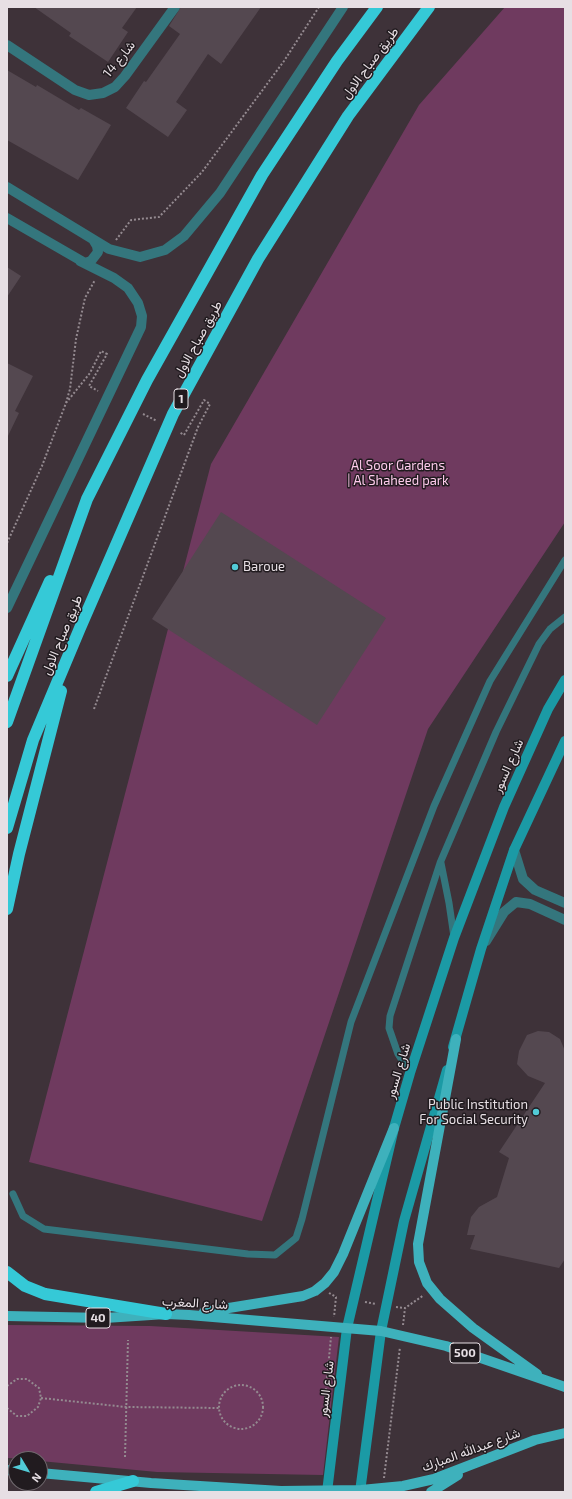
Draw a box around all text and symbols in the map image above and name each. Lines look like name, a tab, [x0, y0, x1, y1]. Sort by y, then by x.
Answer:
street label: طريق صباح الاول	[338, 24, 402, 102]
street label: شارع 14	[100, 38, 138, 80]
street label: طريق صباح الاول	[170, 298, 226, 380]
road number: 1	[174, 389, 188, 409]
park label: Al Soor Gardens | Al Shaheed park	[347, 458, 449, 489]
place label: Baroue	[243, 559, 285, 575]
marker: Baroue	[230, 562, 240, 572]
street label: طريق صباح الاول	[38, 593, 86, 677]
street label: شارع السور	[489, 737, 527, 795]
street label: شارع السور	[382, 1041, 414, 1101]
place label: Public Institution For Social Security	[419, 1097, 528, 1128]
marker: Public Institution For Social Security	[531, 1107, 541, 1117]
street label: شارع المغرب	[162, 1293, 228, 1313]
road number: 40	[86, 1308, 110, 1328]
road number: 500	[450, 1343, 480, 1363]
street label: شارع السور	[315, 1360, 337, 1418]
street label: شارع عبدالله المبارك	[420, 1425, 522, 1475]
north arrow	[8, 1451, 48, 1491]
text: N	[29, 1471, 45, 1485]

